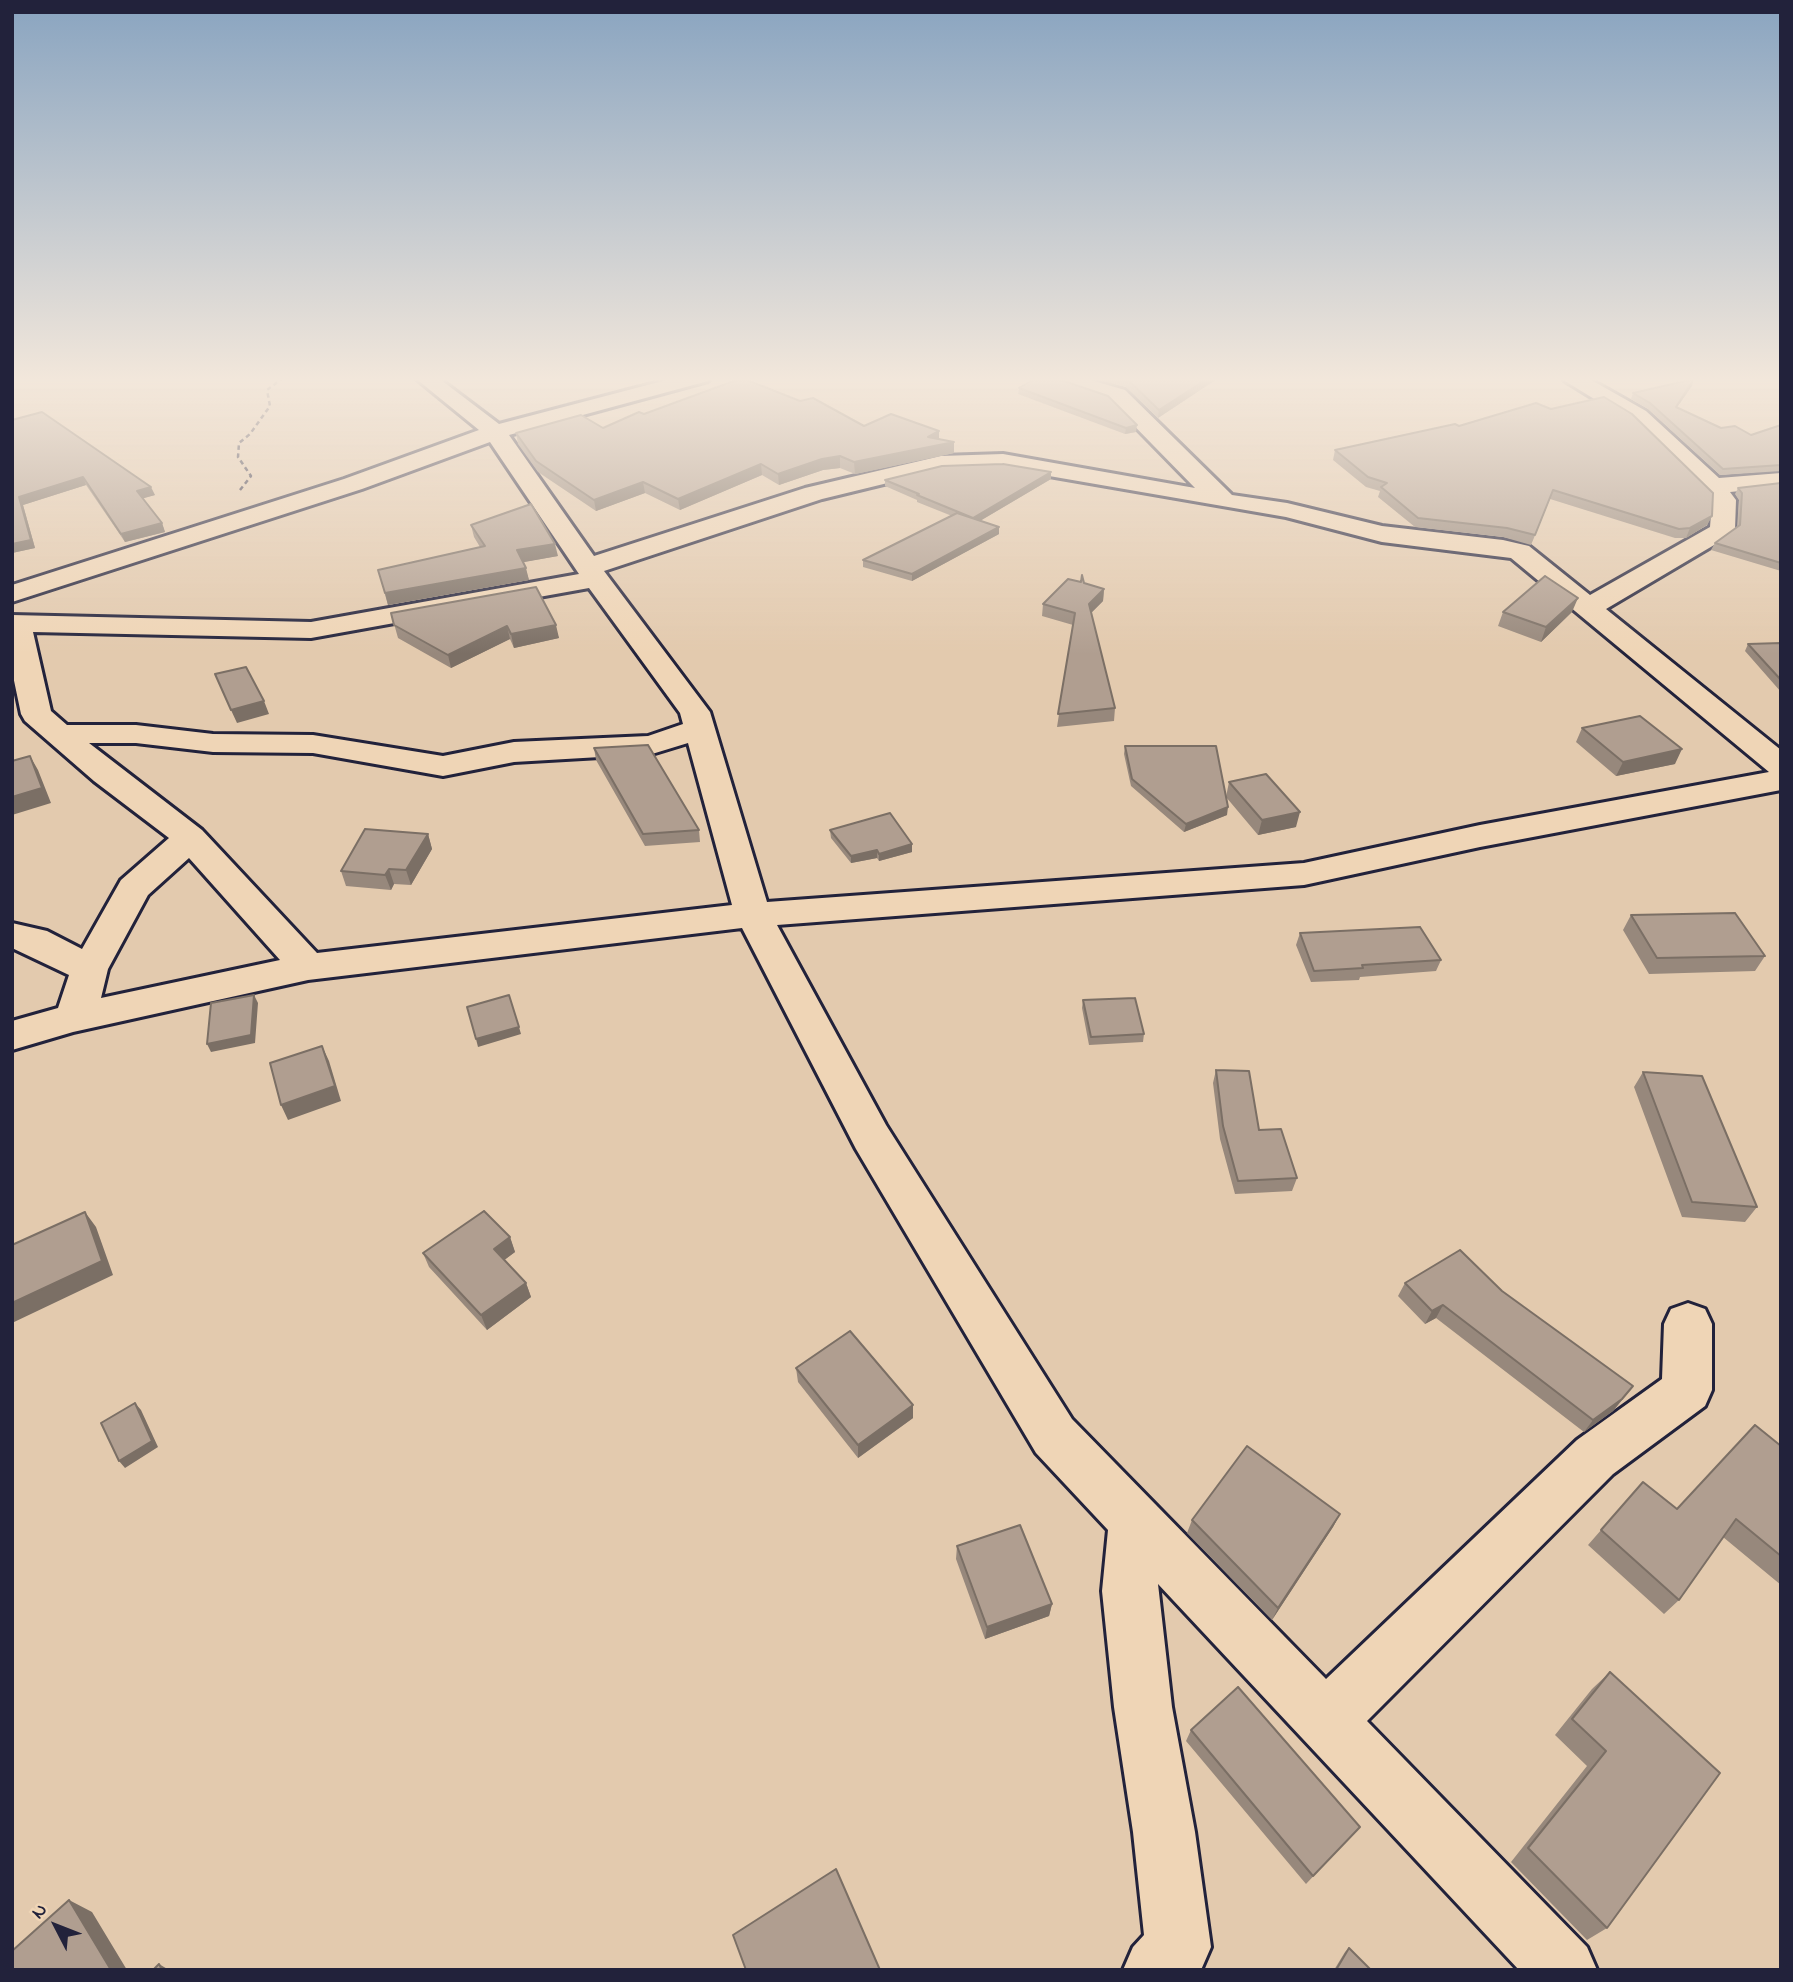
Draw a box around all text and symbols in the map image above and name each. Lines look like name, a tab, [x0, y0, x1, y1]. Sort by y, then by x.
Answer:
north arrow	[21, 1891, 91, 1961]
text: N	[26, 1898, 54, 1925]

